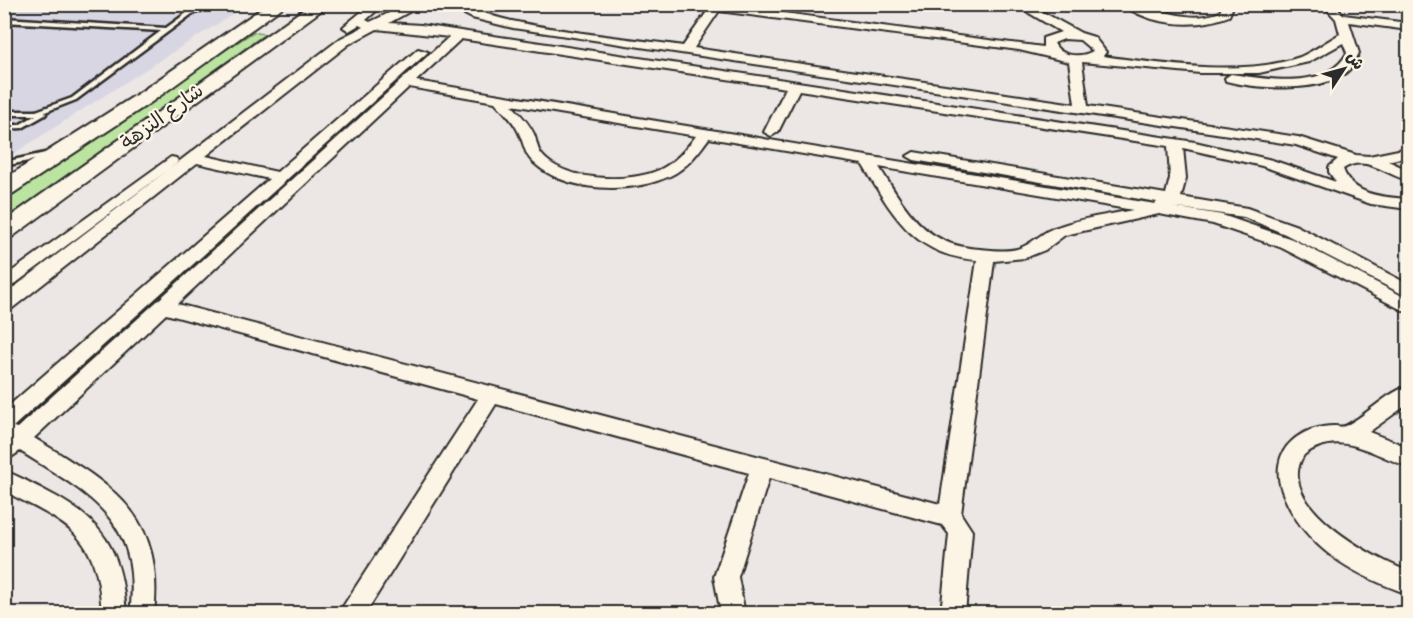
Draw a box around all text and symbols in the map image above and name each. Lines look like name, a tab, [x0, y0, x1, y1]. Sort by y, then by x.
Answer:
north arrow	[1314, 39, 1374, 99]
text: ش	[1340, 47, 1369, 76]
street label: شارع النزهة	[115, 78, 211, 158]

